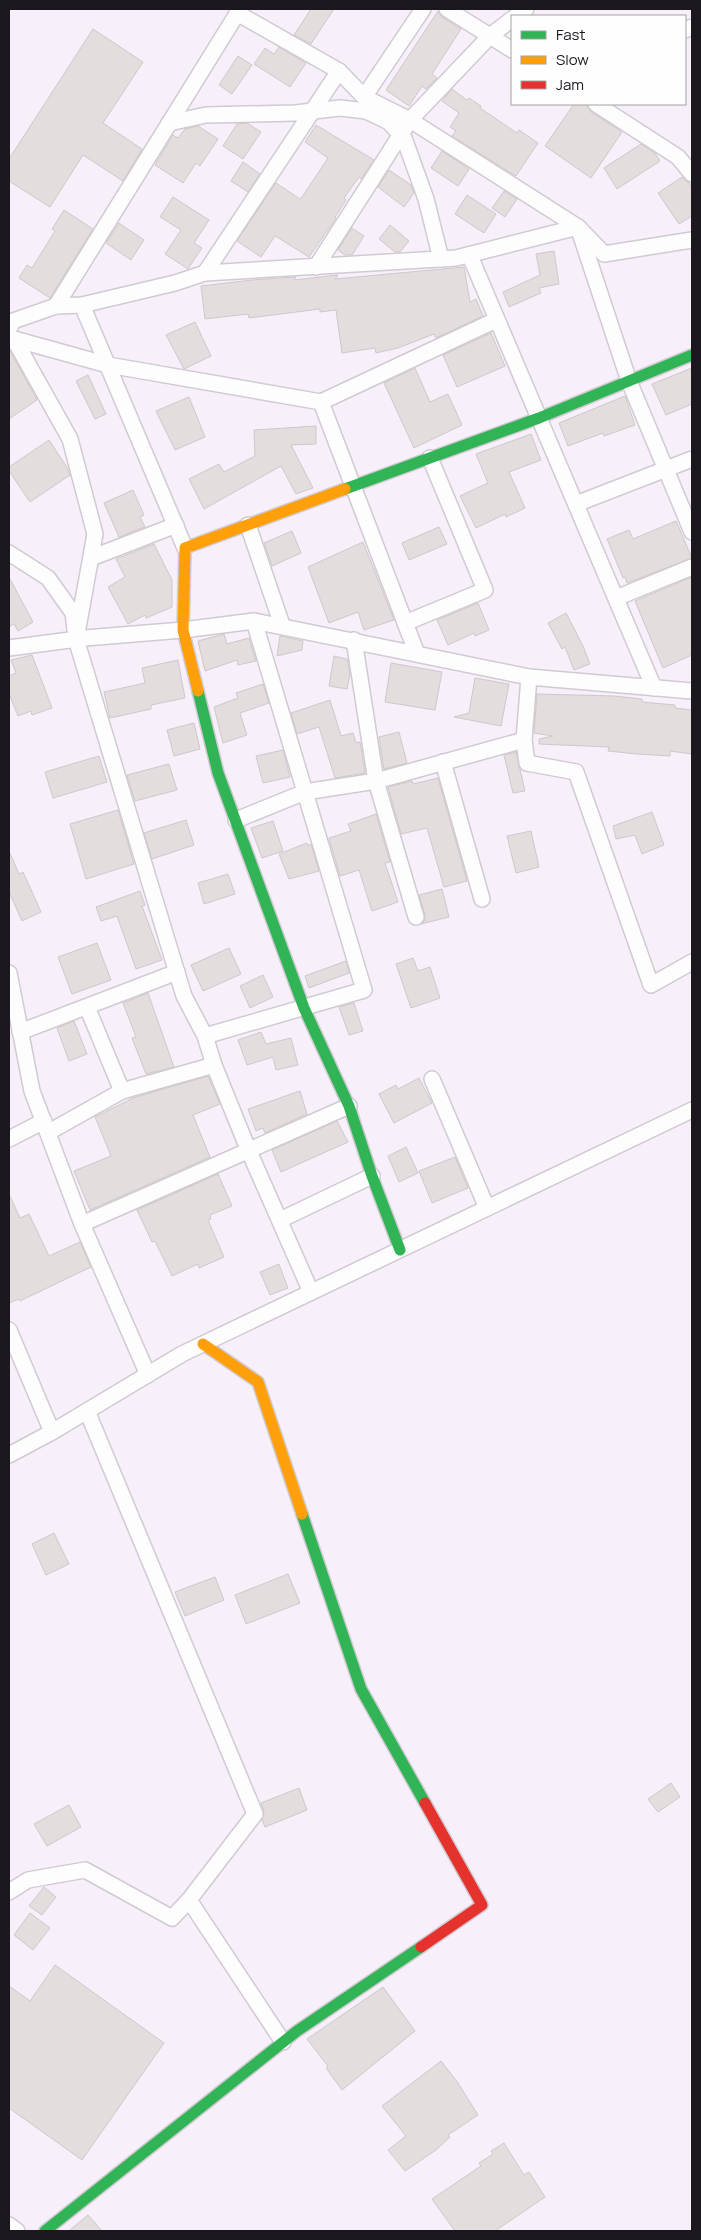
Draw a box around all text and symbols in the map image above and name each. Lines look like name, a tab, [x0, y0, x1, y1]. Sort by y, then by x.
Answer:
legend	[511, 15, 686, 105]
text: Fast	[556, 24, 585, 45]
text: Slow	[556, 49, 589, 70]
text: Jam	[556, 74, 584, 95]

